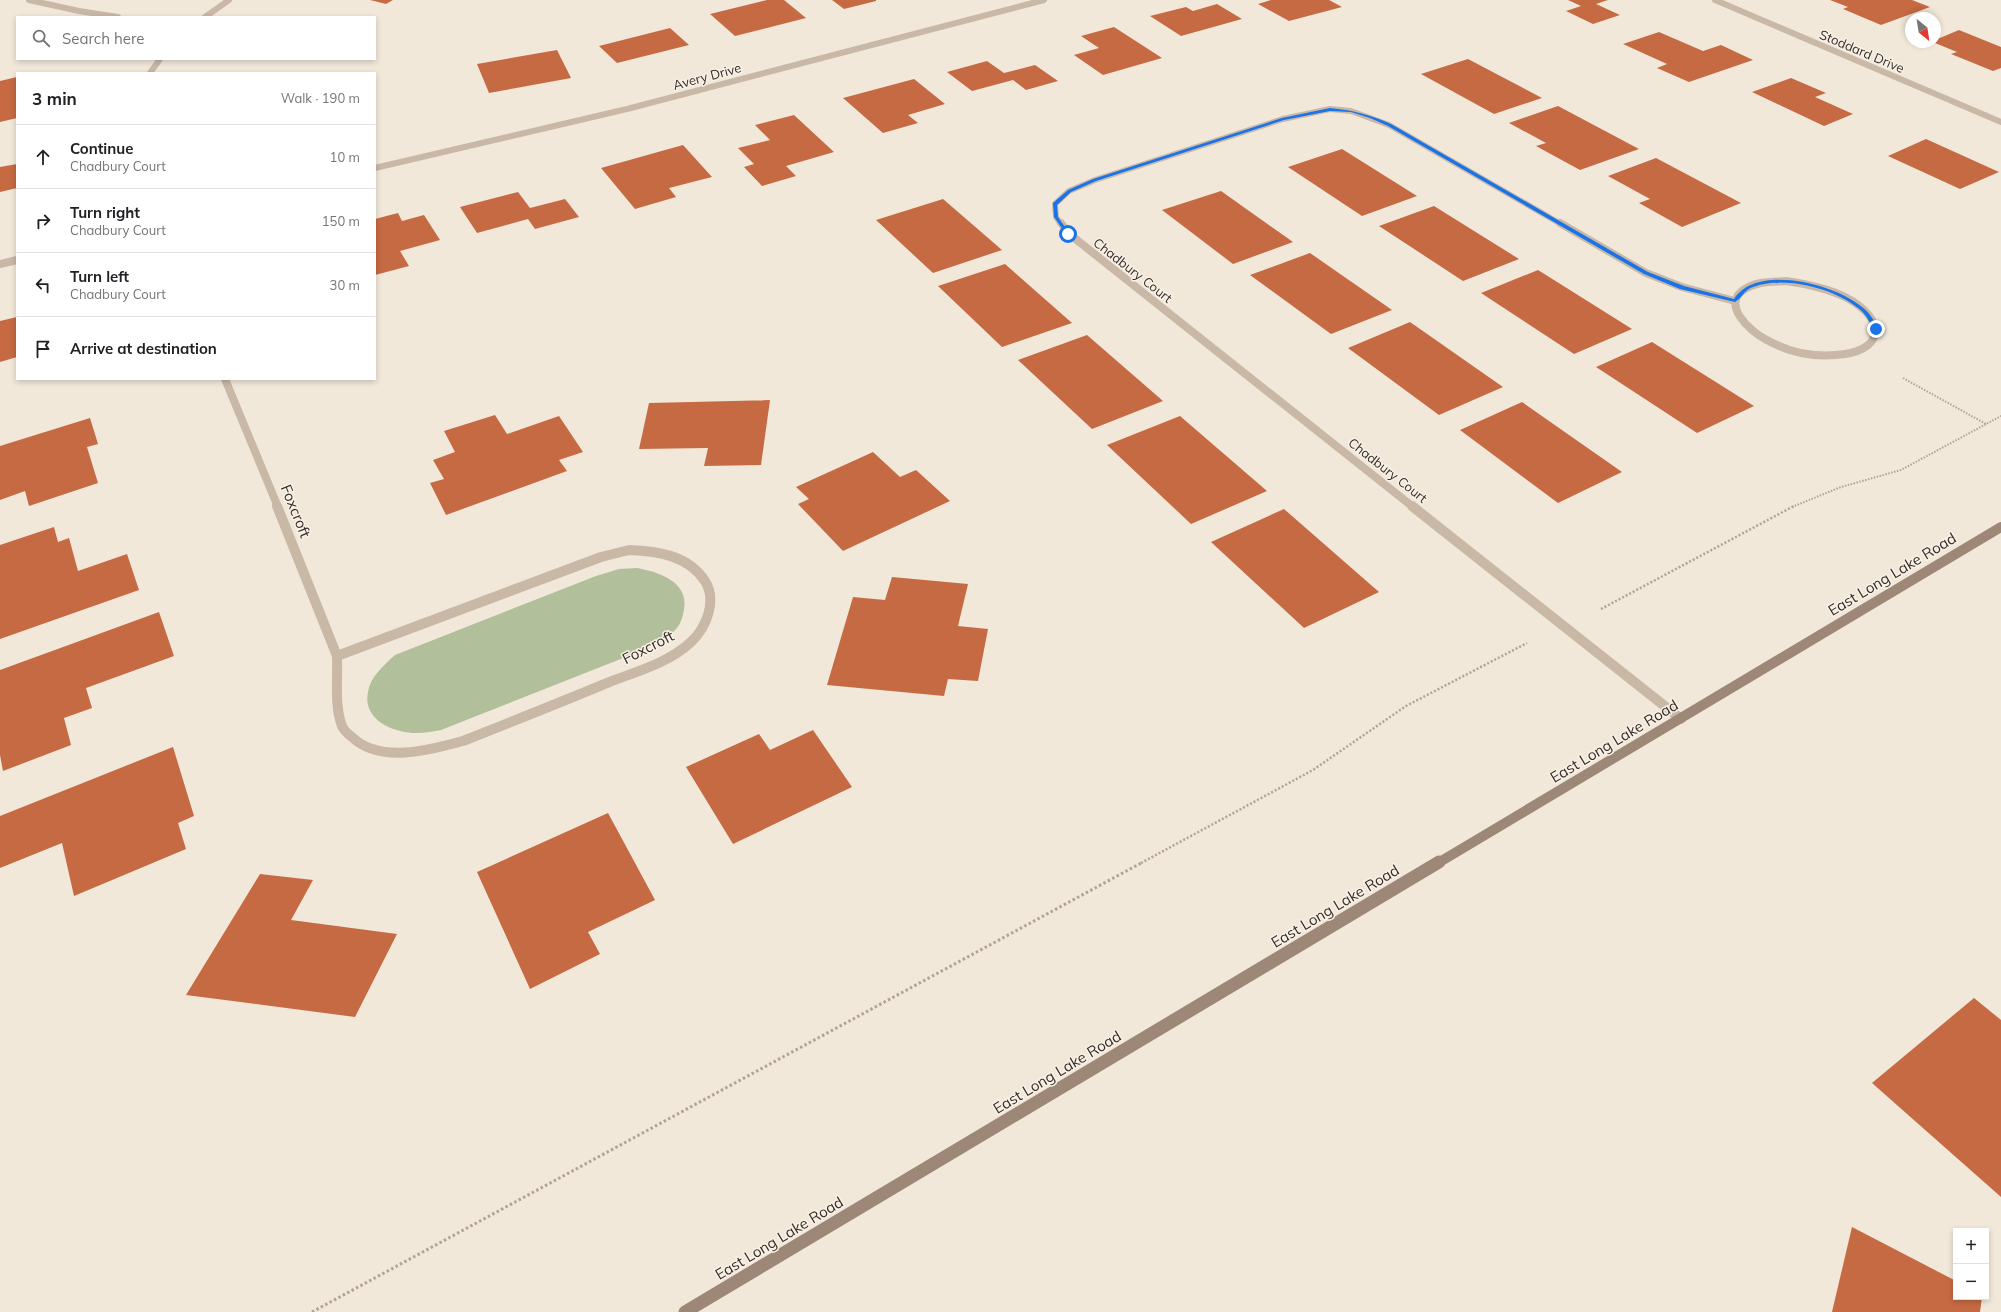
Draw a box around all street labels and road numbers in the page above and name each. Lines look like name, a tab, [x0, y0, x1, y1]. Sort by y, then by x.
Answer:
street label: Stoddard Drive	[1817, 26, 1907, 76]
street label: Avery Drive	[671, 59, 743, 93]
street label: Chadbury Court	[1090, 234, 1176, 306]
street label: Chadbury Court	[1345, 434, 1431, 506]
street label: Foxcroft	[277, 482, 315, 540]
street label: East Long Lake Road	[1824, 528, 1960, 620]
street label: Foxcroft	[619, 626, 677, 668]
street label: East Long Lake Road	[1546, 695, 1682, 787]
street label: East Long Lake Road	[1267, 860, 1403, 952]
street label: East Long Lake Road	[989, 1026, 1125, 1118]
street label: East Long Lake Road	[711, 1192, 847, 1284]

